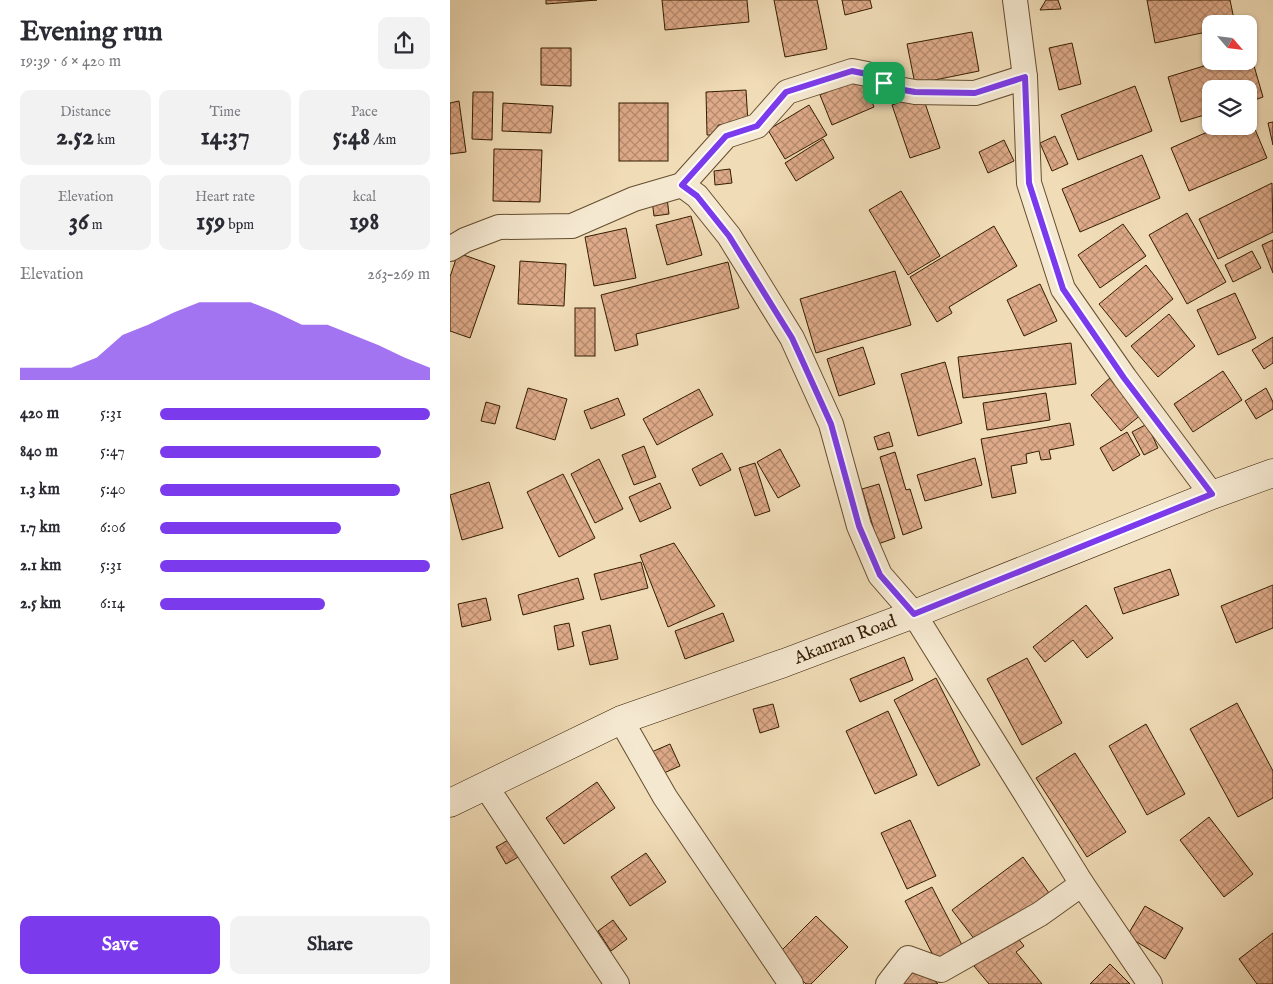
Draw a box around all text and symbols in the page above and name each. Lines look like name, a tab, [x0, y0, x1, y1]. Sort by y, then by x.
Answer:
text: Evening run	[20, 15, 163, 50]
north arrow	[1202, 15, 1258, 70]
map controls	[1202, 15, 1257, 135]
button: share	[378, 17, 430, 69]
text: 19:39 · 6 × 420 m	[20, 52, 121, 72]
pin	[863, 62, 905, 104]
icon: arrive	[870, 69, 898, 97]
button: layers	[1202, 80, 1257, 135]
text: Distance	[60, 103, 111, 121]
text: Time	[209, 103, 241, 121]
text: Pace	[351, 103, 378, 121]
text: 2.52	[56, 121, 94, 153]
text: 14:37	[200, 121, 250, 153]
text: 5:48	[332, 121, 370, 153]
text: km	[94, 131, 115, 149]
text: /km	[370, 131, 396, 149]
text: Elevation	[58, 188, 113, 206]
text: Heart rate	[195, 188, 255, 206]
text: kcal	[353, 188, 376, 206]
text: 36	[69, 206, 89, 238]
text: 159	[196, 206, 225, 238]
text: 198	[349, 206, 379, 238]
text: m	[89, 216, 103, 234]
text: bpm	[225, 216, 254, 234]
text: Elevation	[20, 265, 83, 285]
text: 263–269 m	[367, 265, 430, 285]
text: 420 m	[20, 404, 59, 424]
text: 5:31	[100, 404, 122, 424]
text: 840 m	[20, 442, 58, 462]
text: 5:47	[100, 442, 125, 462]
text: 1.3 km	[20, 480, 60, 500]
text: 5:40	[100, 480, 126, 500]
text: 1.7 km	[20, 518, 60, 538]
text: 6:06	[100, 518, 126, 538]
text: 2.1 km	[20, 556, 61, 576]
text: 5:31	[100, 556, 122, 576]
text: 2.5 km	[20, 594, 61, 614]
text: 6:14	[100, 594, 125, 614]
street label: Akanran Road	[790, 610, 900, 671]
button: Save	[20, 916, 220, 974]
button: Share	[230, 916, 430, 974]

